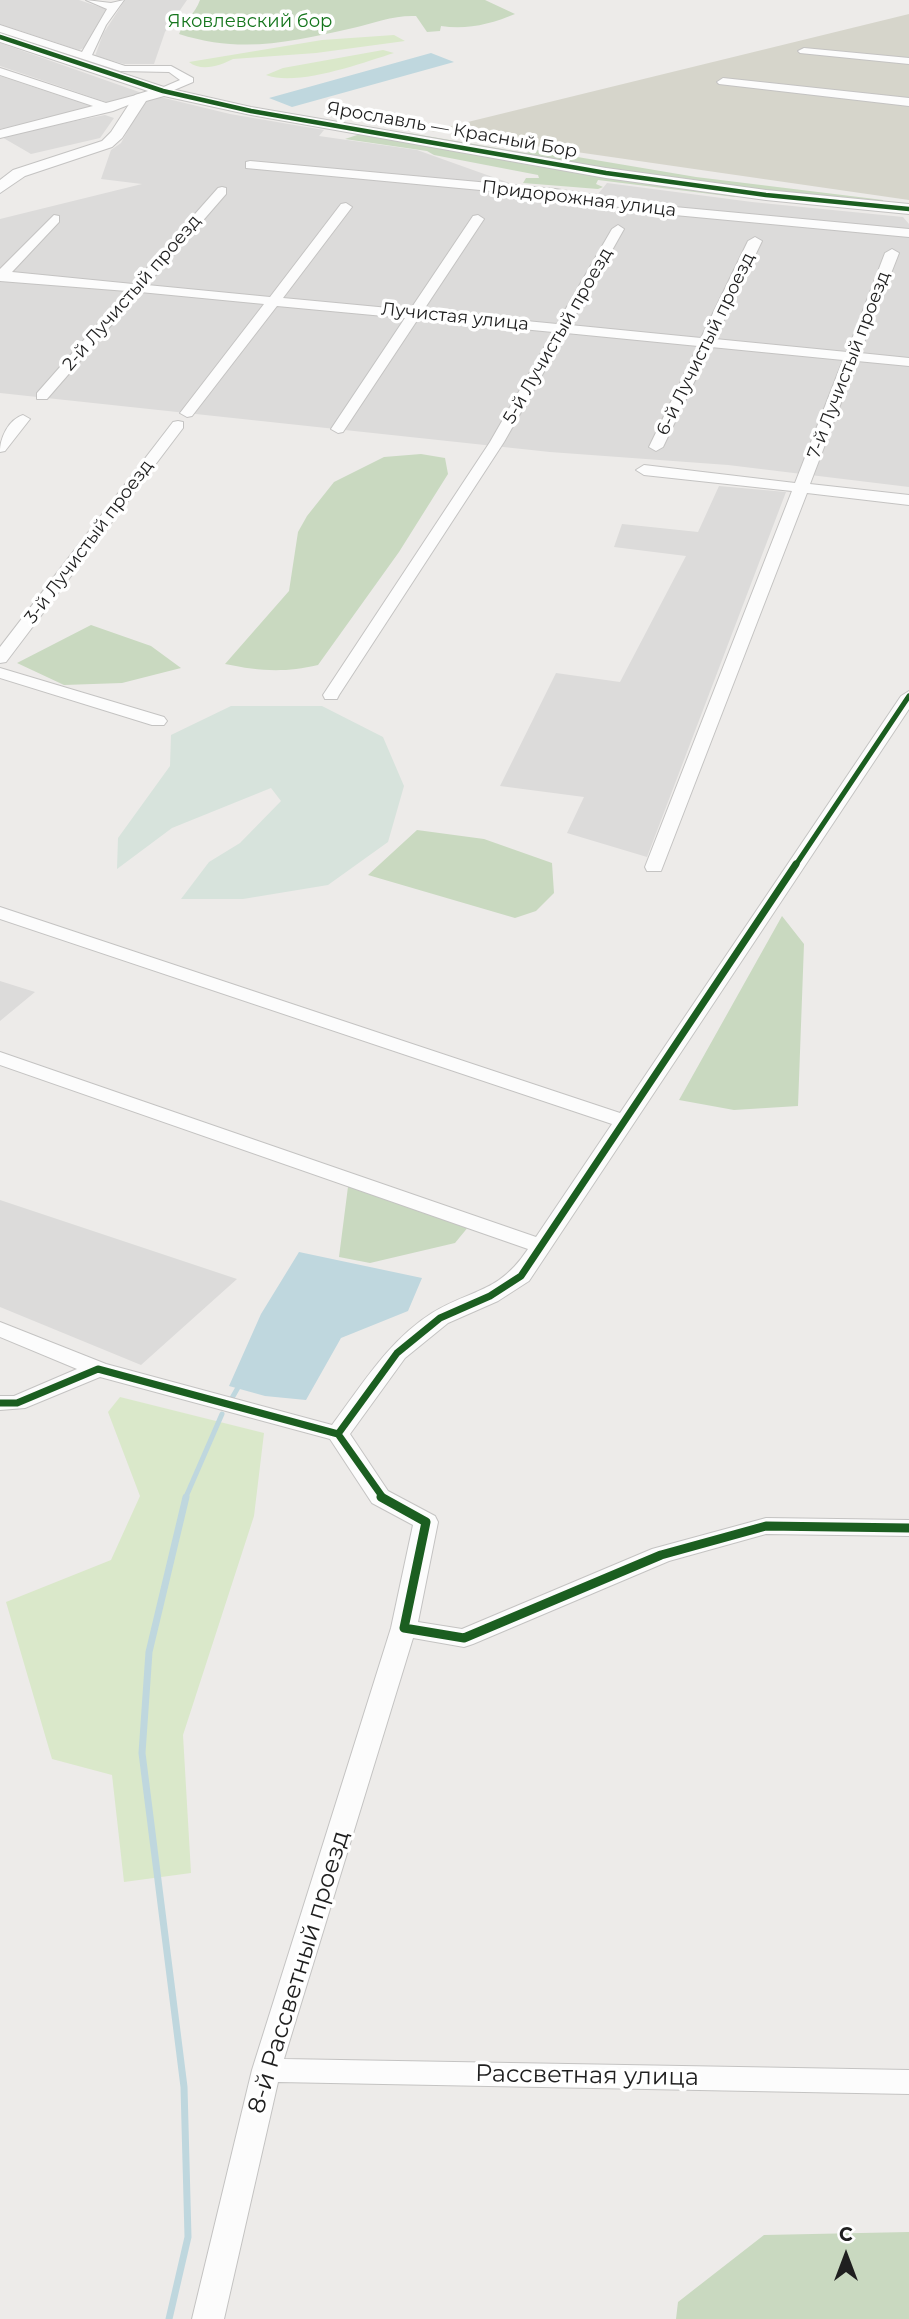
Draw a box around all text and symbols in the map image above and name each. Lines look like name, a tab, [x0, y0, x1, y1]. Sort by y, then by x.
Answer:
park label: Яковлевский бор	[168, 11, 332, 33]
street label: Ярославль — Красный Бор	[325, 97, 579, 163]
street label: Придорожная улица	[481, 176, 677, 222]
street label: 2-й Лучистый проезд	[58, 211, 206, 375]
street label: 5-й Лучистый проезд	[499, 244, 617, 428]
street label: 6-й Лучистый проезд	[652, 249, 760, 439]
street label: 7-й Лучистый проезд	[803, 268, 895, 462]
street label: Лучистая улица	[380, 299, 530, 335]
street label: 3-й Лучистый проезд	[20, 456, 158, 628]
street label: 8-й Рассветный проезд	[242, 1827, 356, 2117]
street label: Рассветная улица	[475, 2060, 699, 2092]
north arrow	[811, 2221, 881, 2291]
text: С	[839, 2223, 853, 2246]

